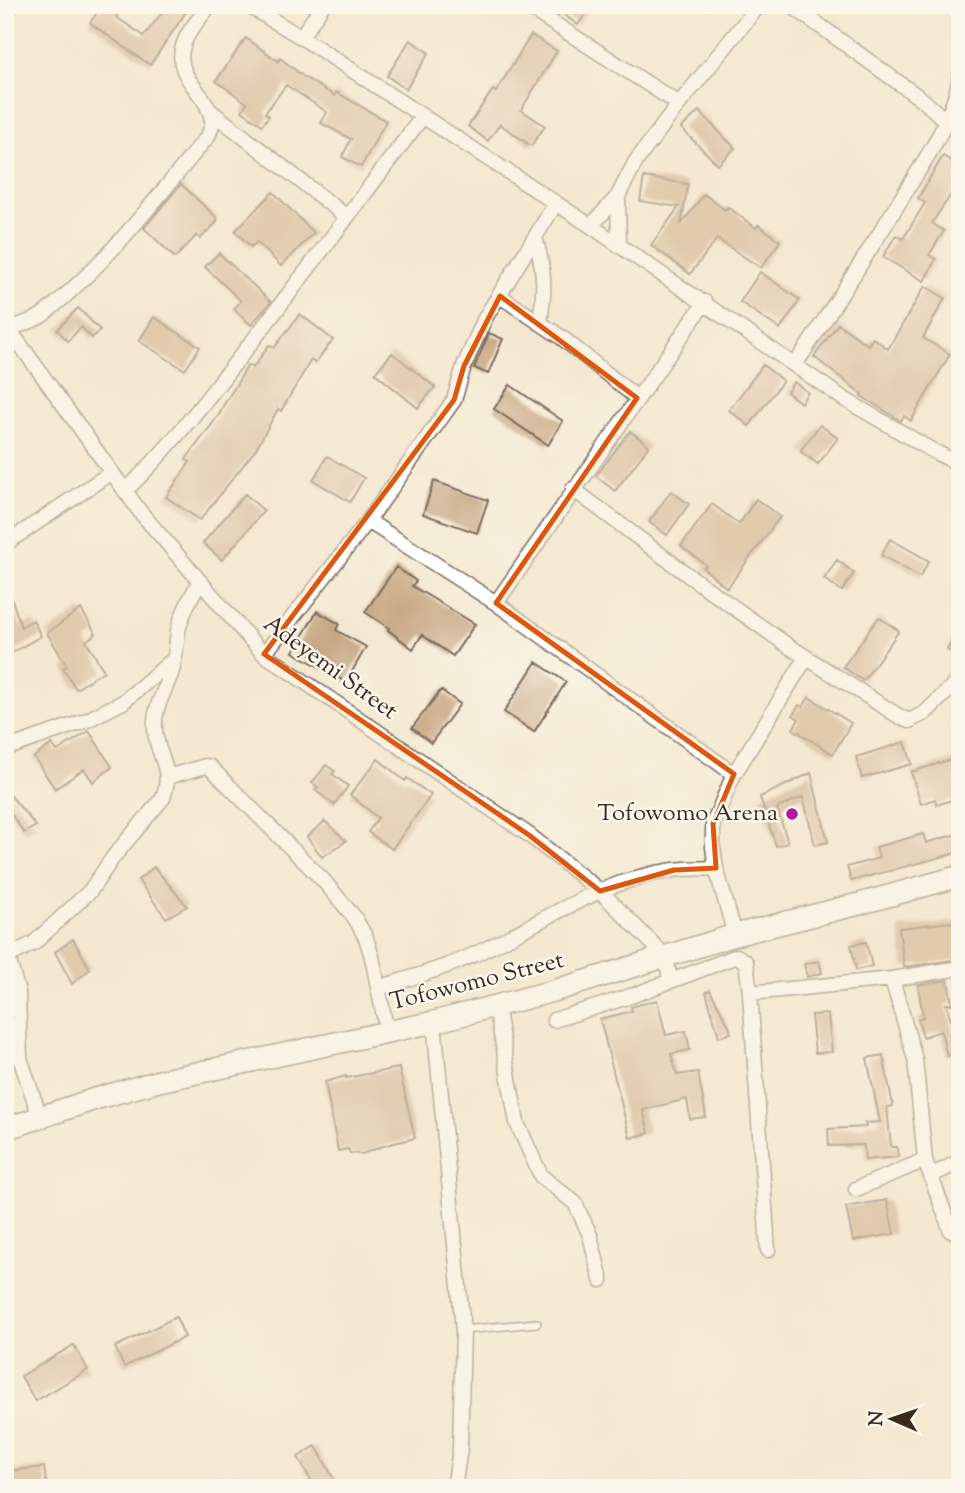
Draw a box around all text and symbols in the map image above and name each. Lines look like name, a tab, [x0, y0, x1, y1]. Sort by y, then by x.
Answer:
street label: Adeyemi Street	[256, 608, 404, 728]
place label: Tofowomo Arena	[597, 797, 778, 831]
marker: Tofowomo Arena	[784, 806, 800, 822]
street label: Tofowomo Street	[386, 944, 568, 1020]
north arrow	[856, 1384, 926, 1454]
text: N	[864, 1410, 891, 1427]

